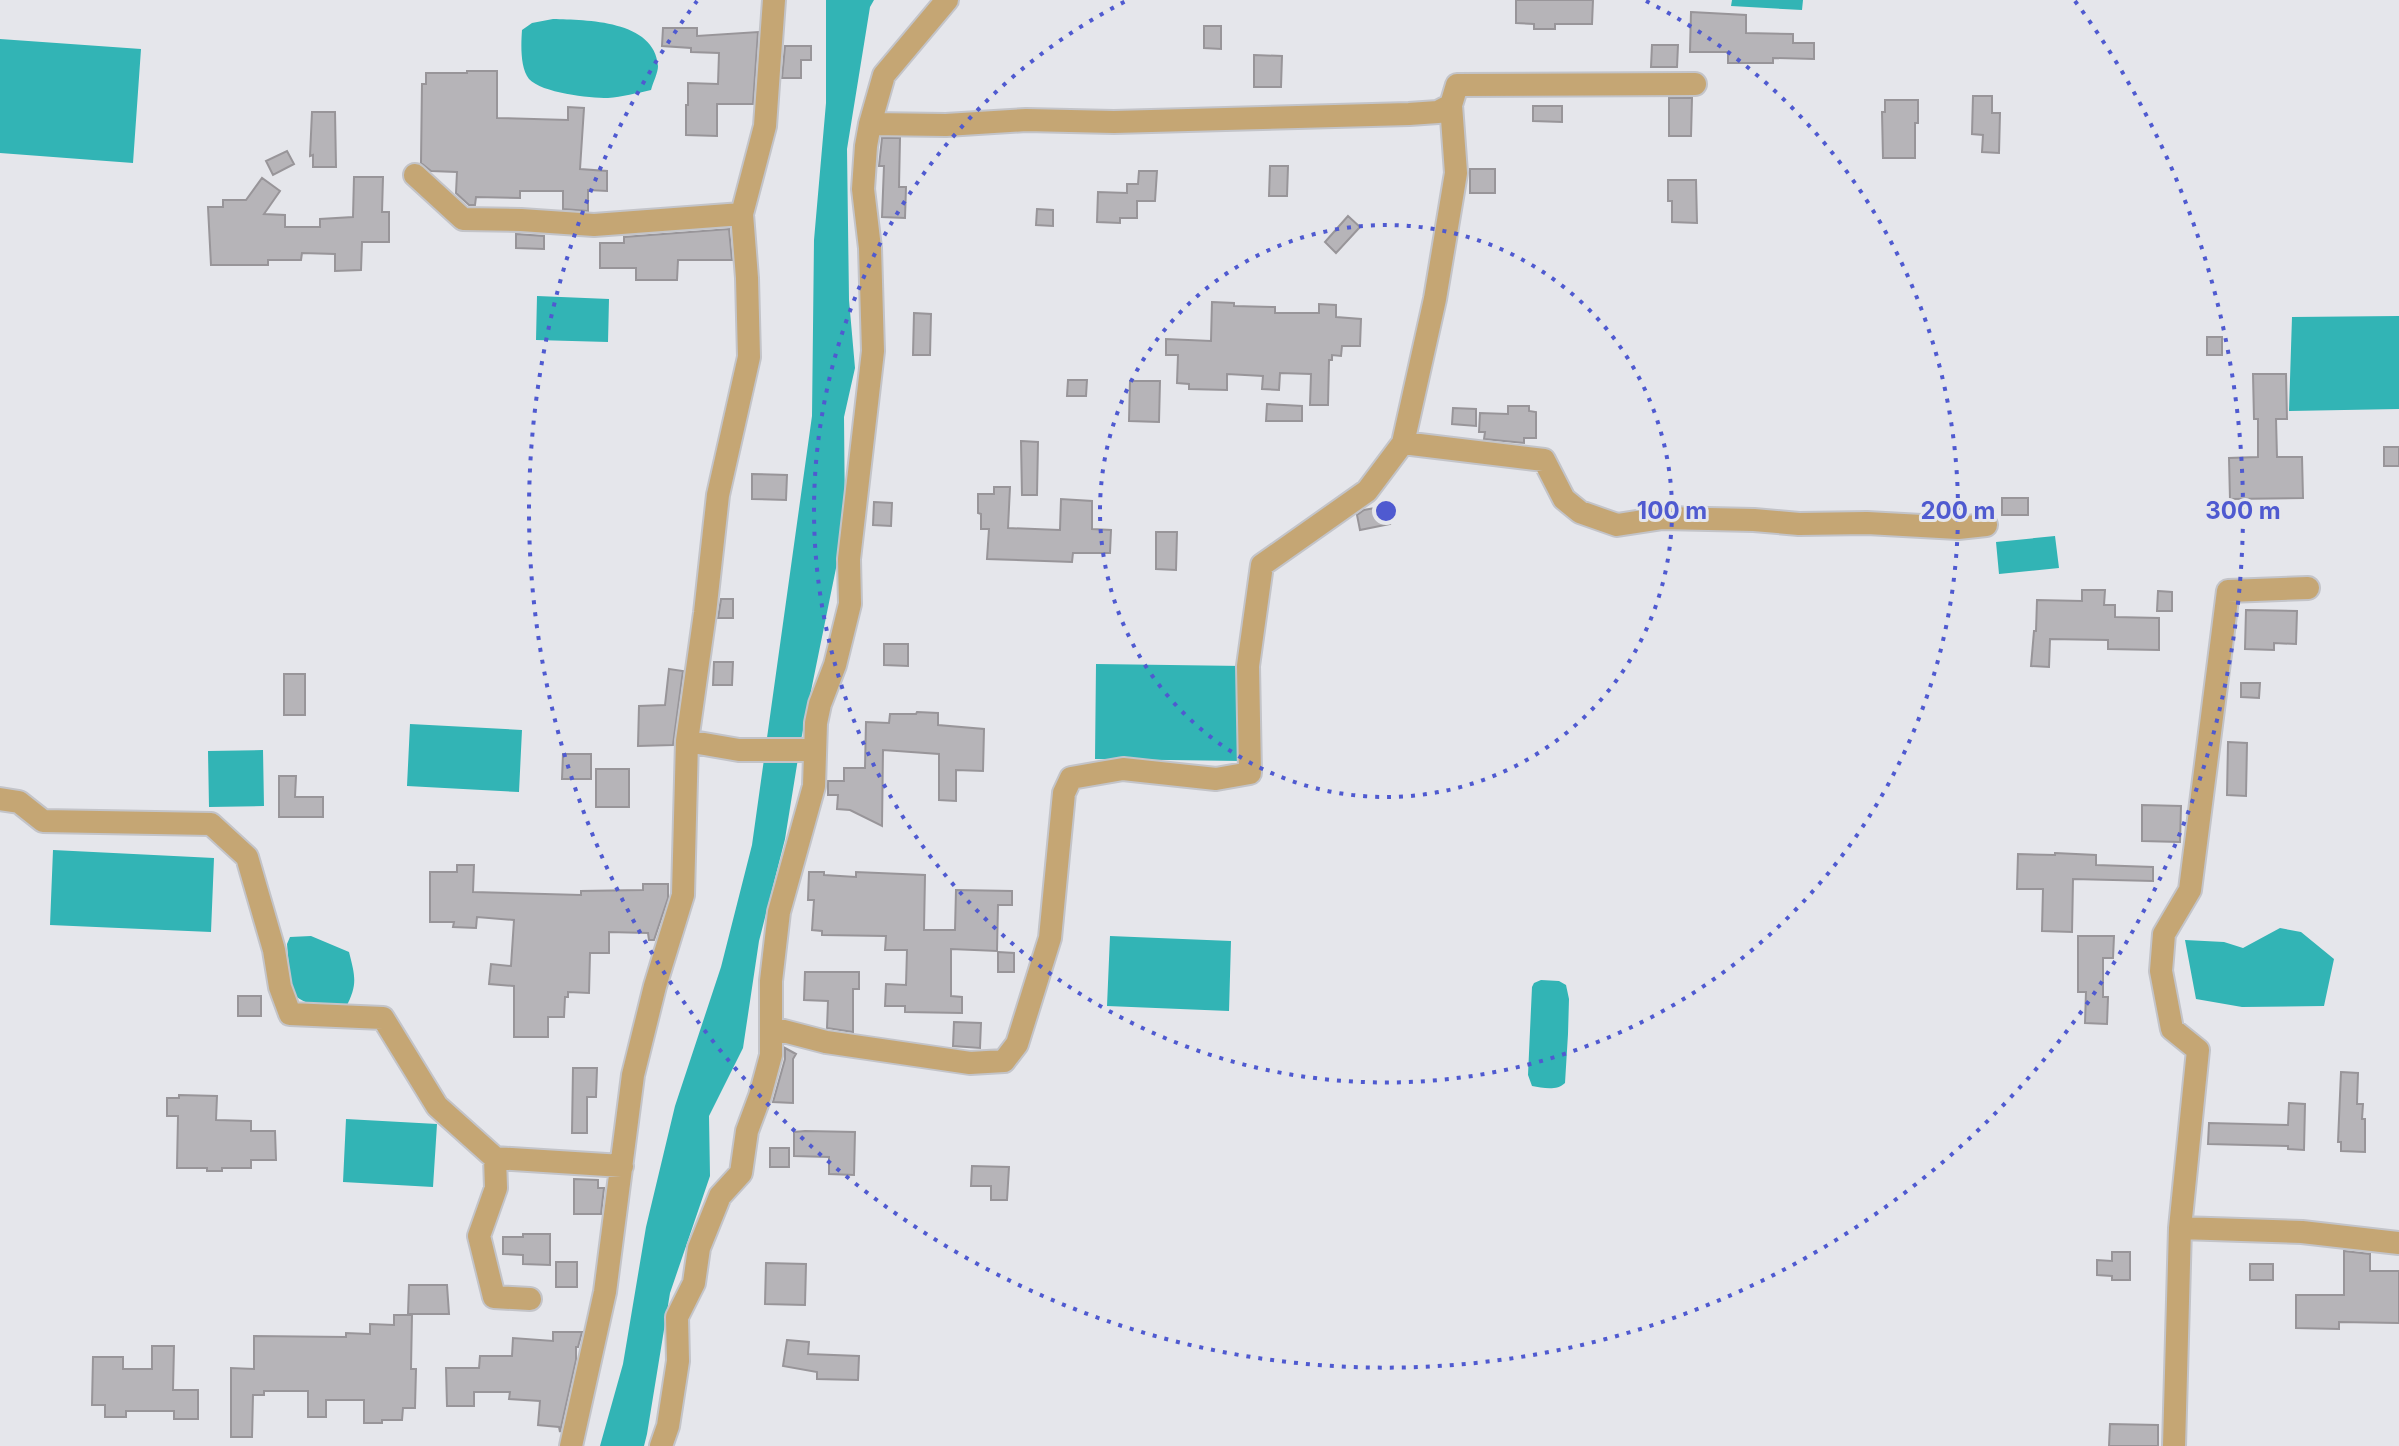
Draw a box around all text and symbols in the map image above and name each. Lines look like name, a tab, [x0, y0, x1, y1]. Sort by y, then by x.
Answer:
text: 100 m	[1637, 496, 1707, 525]
text: 200 m	[1920, 496, 1996, 525]
text: 300 m	[2205, 496, 2281, 525]
centre of rings	[1372, 497, 1400, 525]

